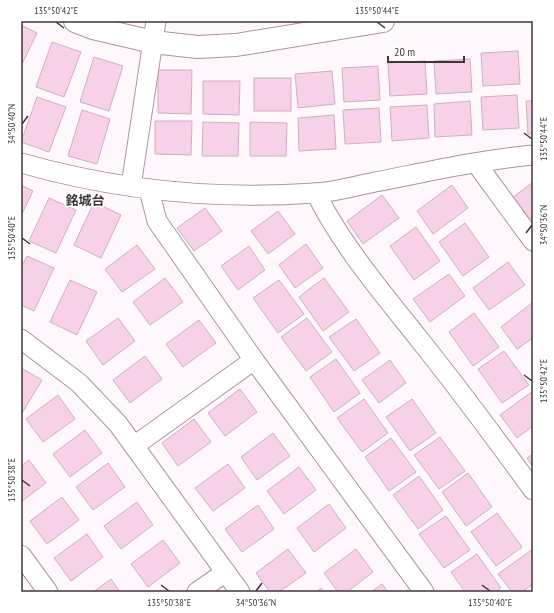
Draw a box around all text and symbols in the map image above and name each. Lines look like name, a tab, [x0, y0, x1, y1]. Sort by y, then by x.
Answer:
text: 135°50'42"E	[34, 4, 78, 17]
text: 135°50'44"E	[355, 4, 399, 17]
scale bar	[388, 38, 464, 64]
text: 20 m	[394, 44, 415, 59]
text: 34°50'40"N	[5, 104, 18, 144]
text: 135°50'44"E	[537, 117, 550, 161]
district label: 銘城台	[65, 192, 105, 209]
text: 34°50'36"N	[537, 205, 550, 245]
text: 135°50'40"E	[5, 216, 18, 260]
text: 135°50'42"E	[537, 359, 550, 403]
text: 135°50'38"E	[5, 458, 18, 502]
text: 135°50'38"E	[147, 596, 191, 609]
text: 34°50'36"N	[236, 596, 276, 609]
text: 135°50'40"E	[468, 596, 512, 609]

